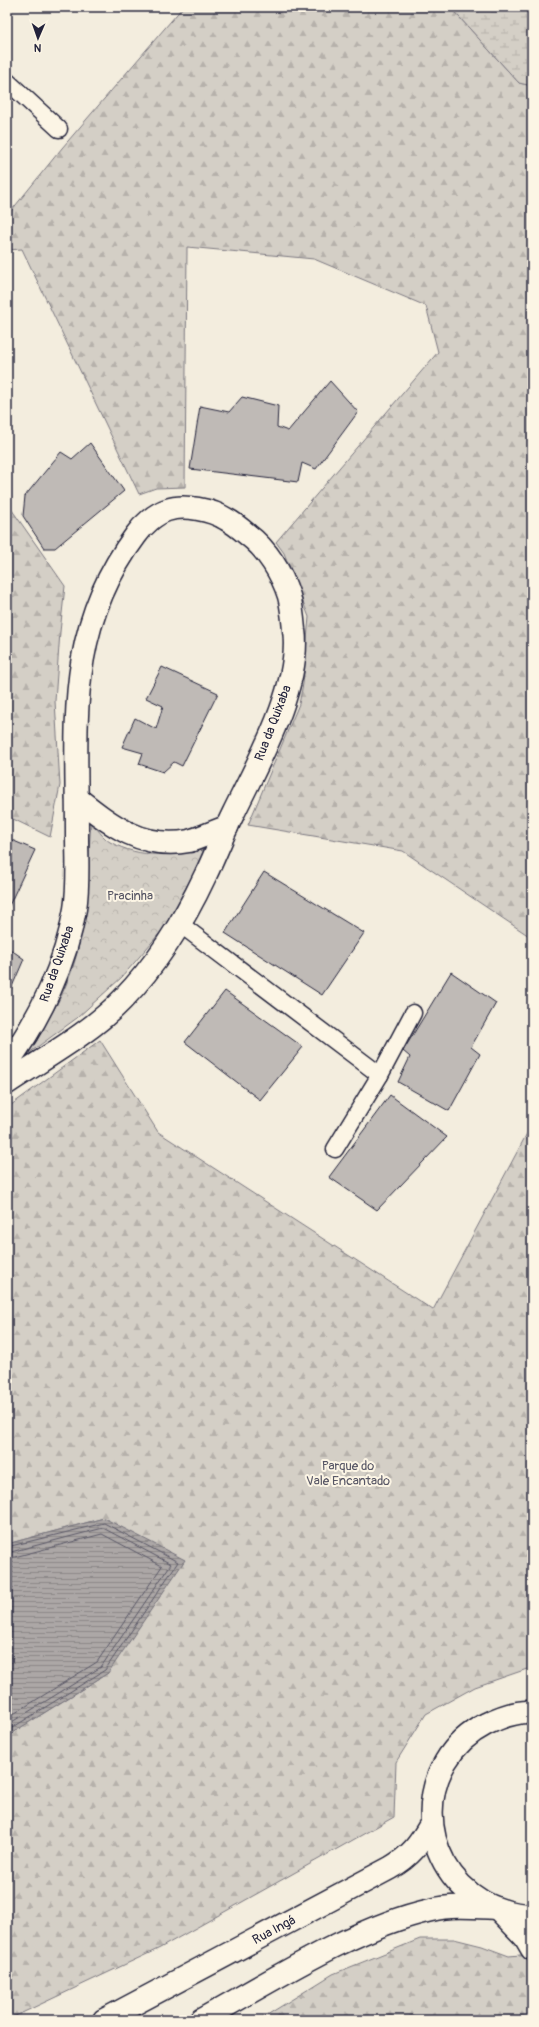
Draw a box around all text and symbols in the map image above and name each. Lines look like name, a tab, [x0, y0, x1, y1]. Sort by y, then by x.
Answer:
north arrow	[18, 18, 58, 58]
text: N	[33, 41, 42, 54]
street label: Rua da Quixaba	[251, 683, 295, 763]
park label: Pracinha	[107, 888, 153, 904]
street label: Rua da Quixaba	[36, 924, 78, 1004]
park label: Parque do Vale Encantado	[306, 1458, 390, 1489]
street label: Rua Ingá	[250, 1912, 298, 1948]

